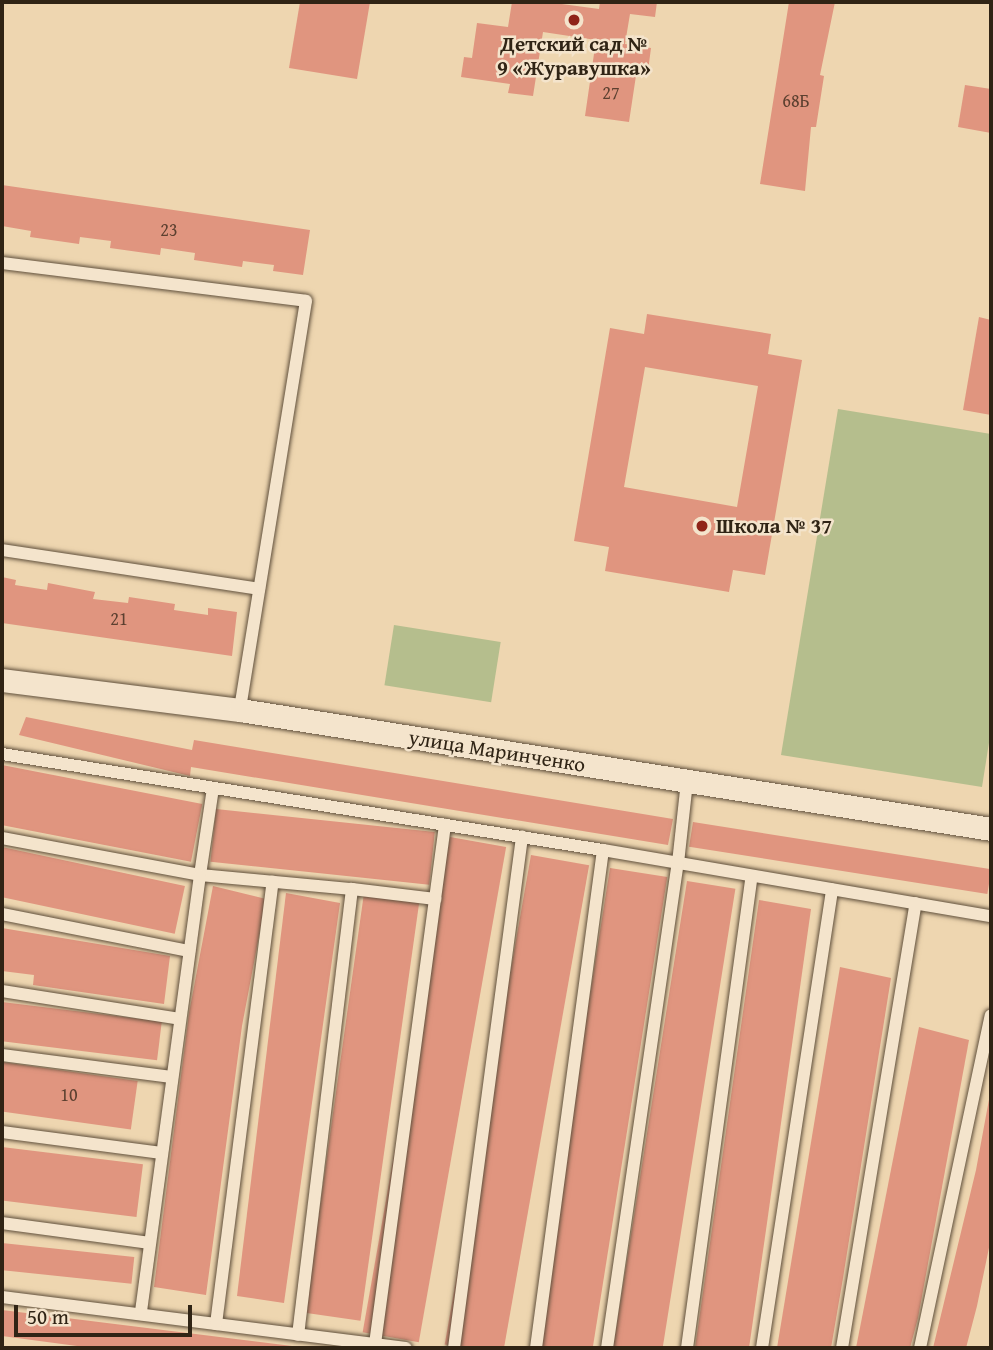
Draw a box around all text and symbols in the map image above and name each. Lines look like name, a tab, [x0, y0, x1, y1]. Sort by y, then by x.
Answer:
marker: Детский сад № 9 «Журавушка»	[566, 12, 582, 28]
place label: Детский сад № 9 «Журавушка»	[497, 31, 651, 81]
house number: 27	[602, 82, 620, 104]
house number: 68Б	[782, 90, 810, 112]
house number: 23	[160, 219, 178, 241]
place label: Школа № 37	[716, 513, 832, 539]
marker: Школа № 37	[694, 518, 710, 534]
house number: 21	[110, 608, 128, 630]
street label: улица Маринченко	[407, 725, 587, 777]
house number: 10	[60, 1084, 78, 1106]
scale bar	[18, 1290, 196, 1334]
text: 50 m	[27, 1301, 69, 1332]

